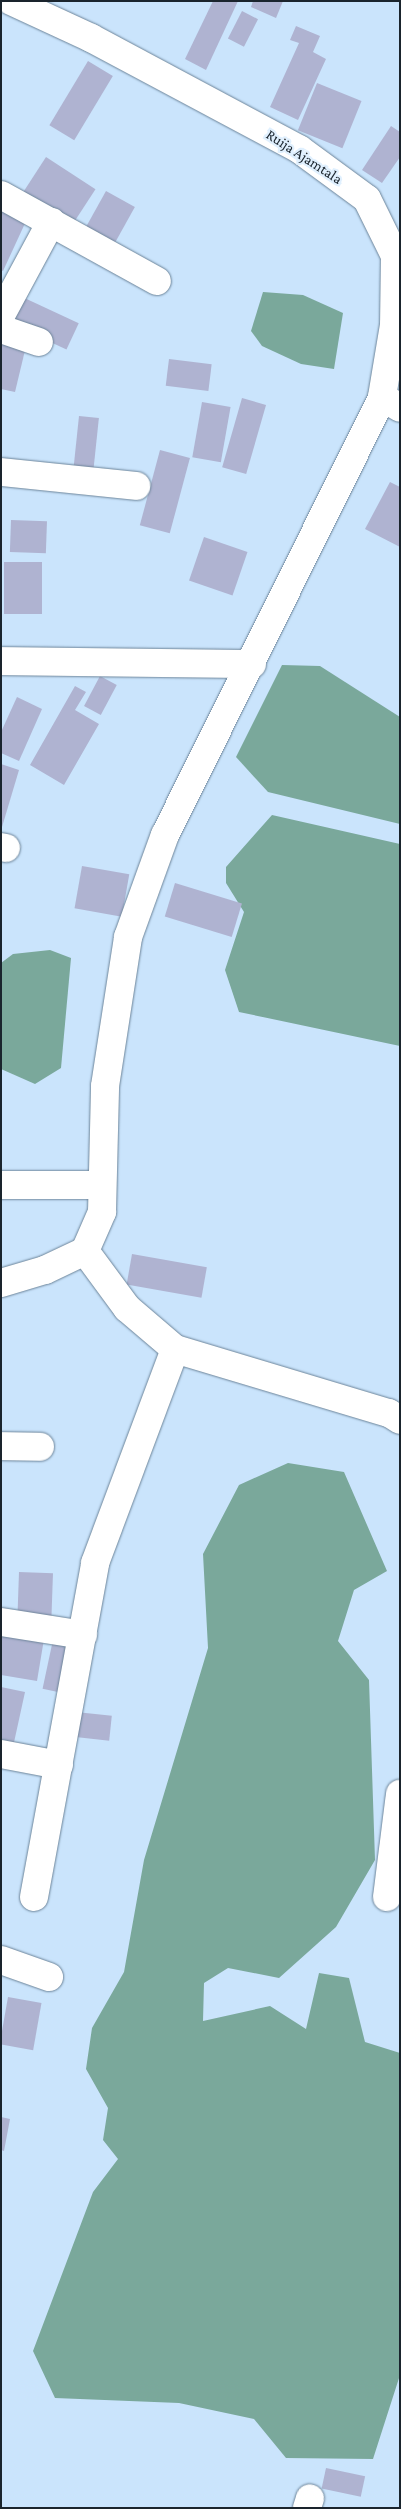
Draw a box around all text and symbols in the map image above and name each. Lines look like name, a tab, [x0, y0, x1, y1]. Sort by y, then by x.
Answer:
street label: Ruija Ajamtala	[262, 126, 346, 188]

